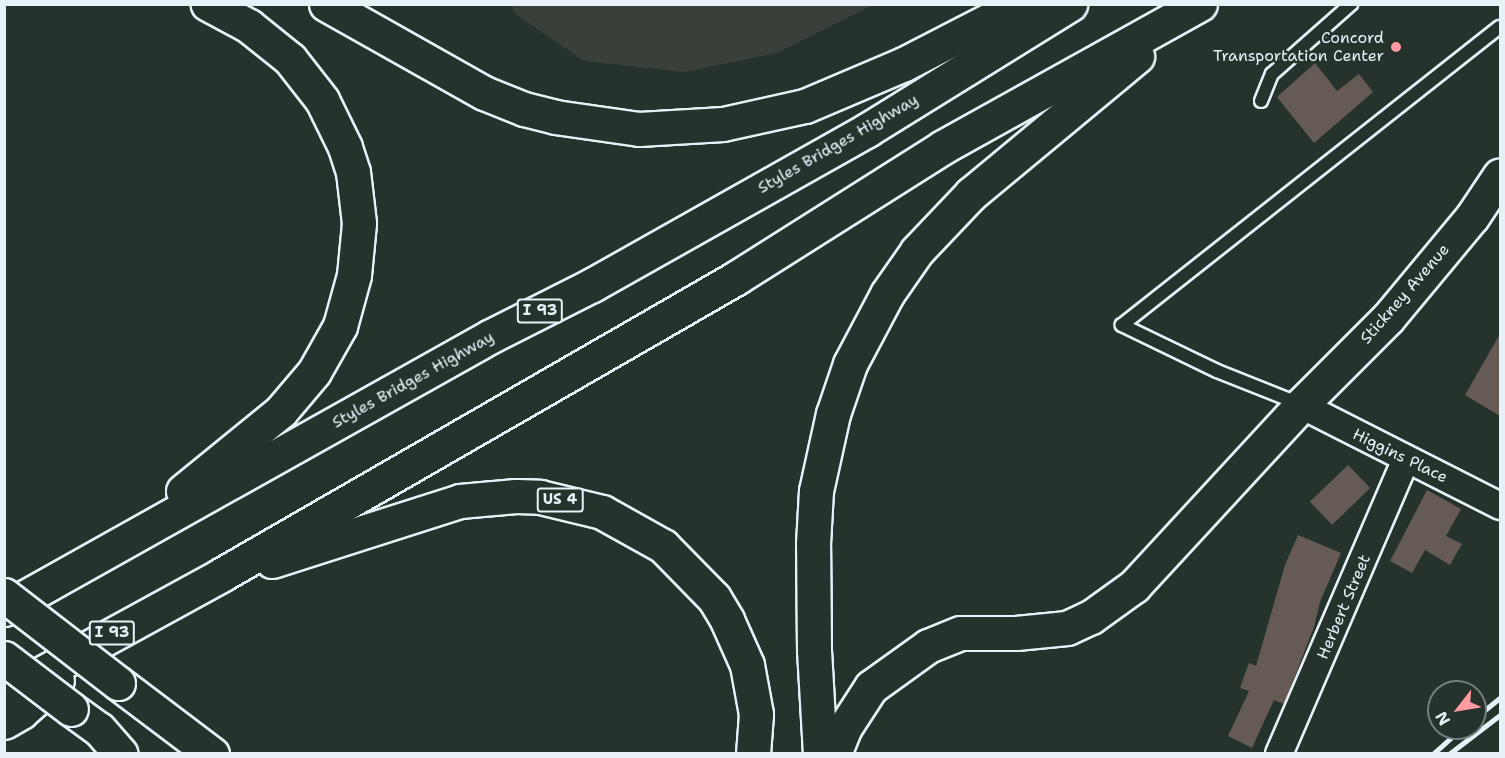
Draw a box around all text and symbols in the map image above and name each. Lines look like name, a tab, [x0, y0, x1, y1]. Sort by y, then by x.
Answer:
place label: Concord Transportation Center	[1213, 28, 1384, 66]
marker: Concord Transportation Center	[1389, 40, 1403, 54]
street label: Styles Bridges Highway	[754, 90, 922, 198]
street label: Stickney Avenue	[1356, 240, 1454, 348]
road number: I 93	[516, 299, 564, 323]
street label: Styles Bridges Highway	[329, 328, 497, 432]
street label: Higgins Place	[1349, 425, 1451, 487]
road number: US 4	[536, 488, 584, 512]
street label: Herbert Street	[1313, 552, 1375, 662]
road number: I 93	[88, 621, 136, 645]
north arrow	[1427, 680, 1487, 740]
text: N	[1431, 708, 1455, 729]

